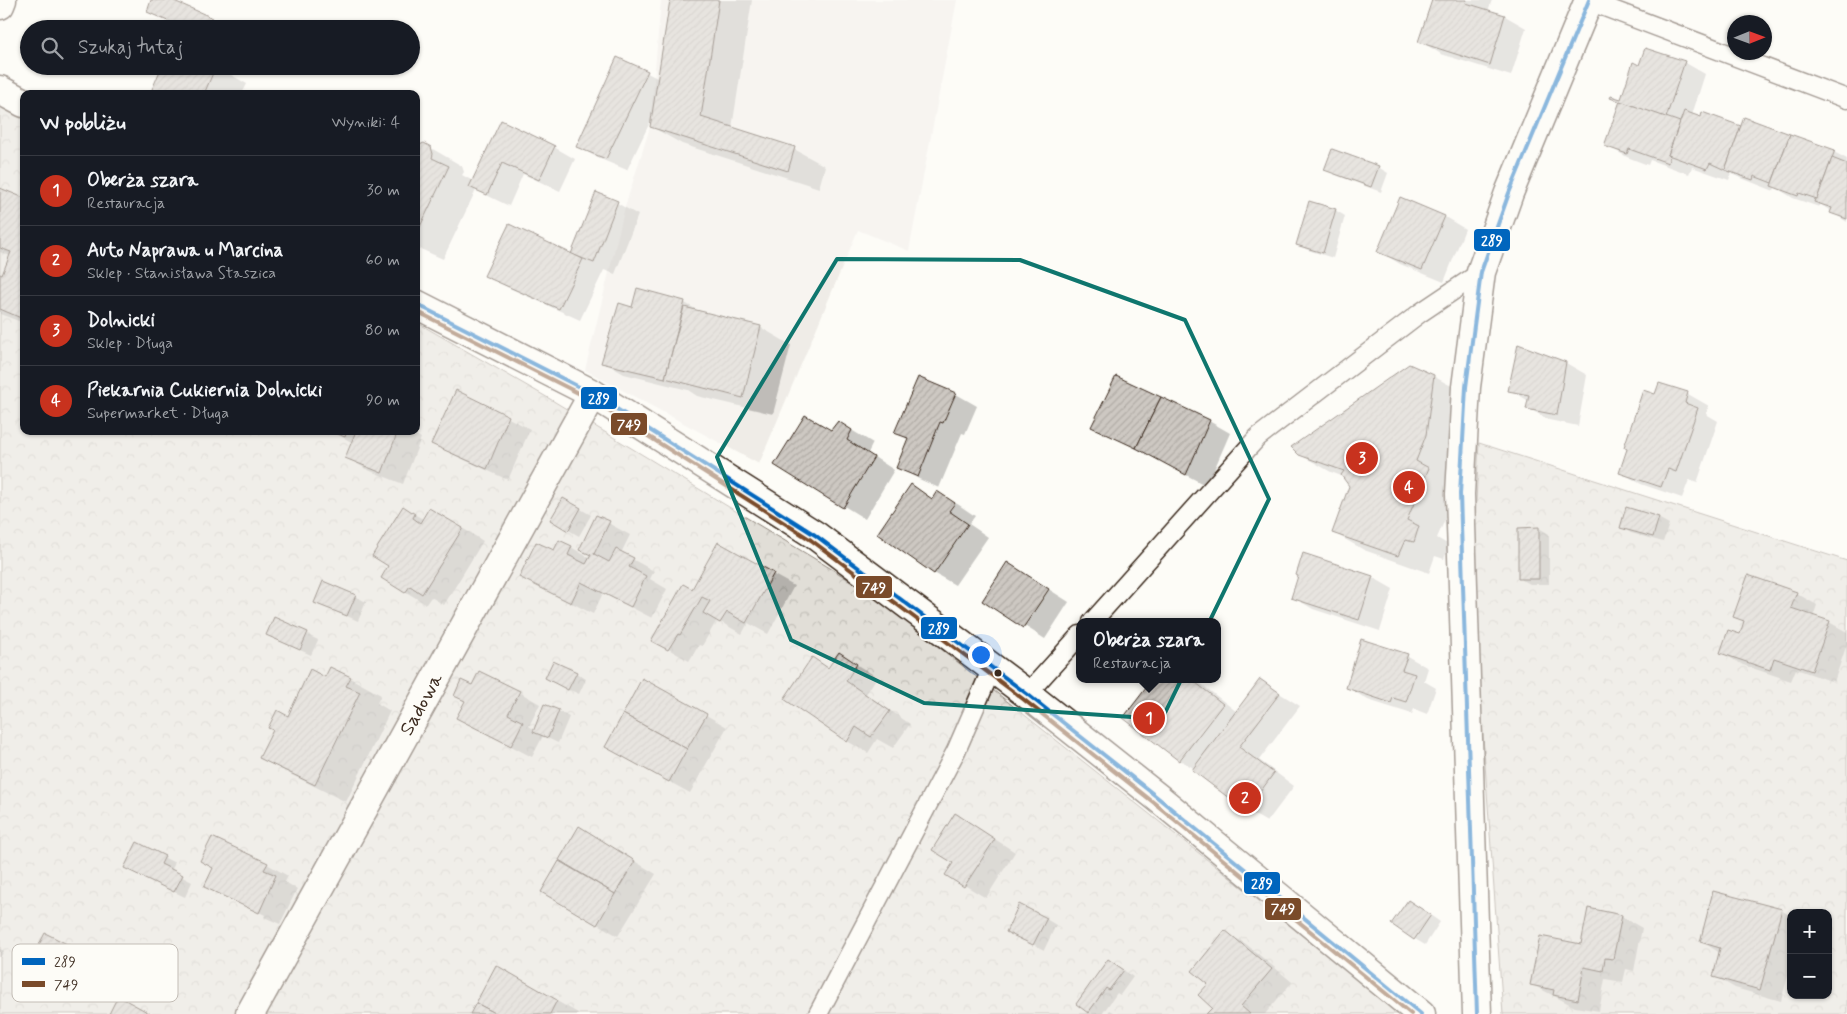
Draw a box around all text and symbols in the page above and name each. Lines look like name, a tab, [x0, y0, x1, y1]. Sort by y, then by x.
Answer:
north arrow	[1727, 15, 1772, 60]
search box	[20, 20, 420, 75]
icon: search	[38, 34, 66, 62]
text: Szukaj tutaj	[78, 35, 183, 60]
text: W pobliżu	[40, 109, 126, 137]
text: Wyniki: 4	[331, 112, 400, 133]
text: Oberża szara	[87, 168, 198, 193]
text: 1	[52, 180, 60, 201]
text: 30 m	[367, 180, 400, 201]
text: Restauracja	[87, 193, 165, 214]
line badge: 289	[1473, 228, 1511, 252]
text: 289	[1481, 232, 1503, 250]
text: Auto Naprawa u Marcina	[87, 238, 283, 263]
text: 2	[52, 250, 60, 271]
text: 60 m	[366, 250, 400, 271]
text: Sklep · Stanisława Staszica	[87, 263, 276, 284]
text: Dolnicki	[87, 308, 155, 333]
text: 3	[52, 320, 60, 341]
text: 80 m	[365, 320, 400, 341]
text: Sklep · Długa	[87, 333, 173, 354]
text: Piekarnia Cukiernia Dolnicki	[87, 378, 322, 403]
line badge: 289	[580, 386, 618, 410]
text: 4	[51, 390, 61, 411]
text: 90 m	[366, 390, 400, 411]
text: 289	[588, 390, 610, 408]
text: Supermarket · Długa	[87, 403, 229, 424]
line badge: 749	[610, 412, 648, 436]
text: 749	[617, 416, 641, 434]
pin: 3	[1346, 439, 1378, 477]
pin: 4	[1393, 468, 1425, 506]
line badge: 749	[855, 575, 893, 599]
text: 749	[862, 579, 886, 597]
line badge: 289	[920, 616, 958, 640]
popup	[1076, 618, 1221, 683]
text: 289	[928, 620, 950, 638]
text: Oberża szara	[1093, 628, 1204, 653]
your location	[968, 642, 994, 668]
text: Restauracja	[1093, 653, 1171, 674]
street label: Sadowa	[393, 667, 450, 740]
unlabelled marker	[993, 668, 1003, 678]
pin: 1	[1133, 699, 1165, 737]
pin: 2	[1229, 779, 1261, 817]
line badge: 289	[1243, 871, 1281, 895]
text: 289	[1251, 875, 1273, 893]
line badge: 749	[1264, 897, 1302, 921]
text: 749	[1271, 900, 1295, 918]
map controls	[1787, 909, 1832, 999]
button: +	[1787, 909, 1832, 954]
legend	[12, 944, 178, 1002]
text: 289	[54, 953, 76, 971]
button: −	[1787, 954, 1832, 999]
text: 749	[54, 976, 78, 994]

